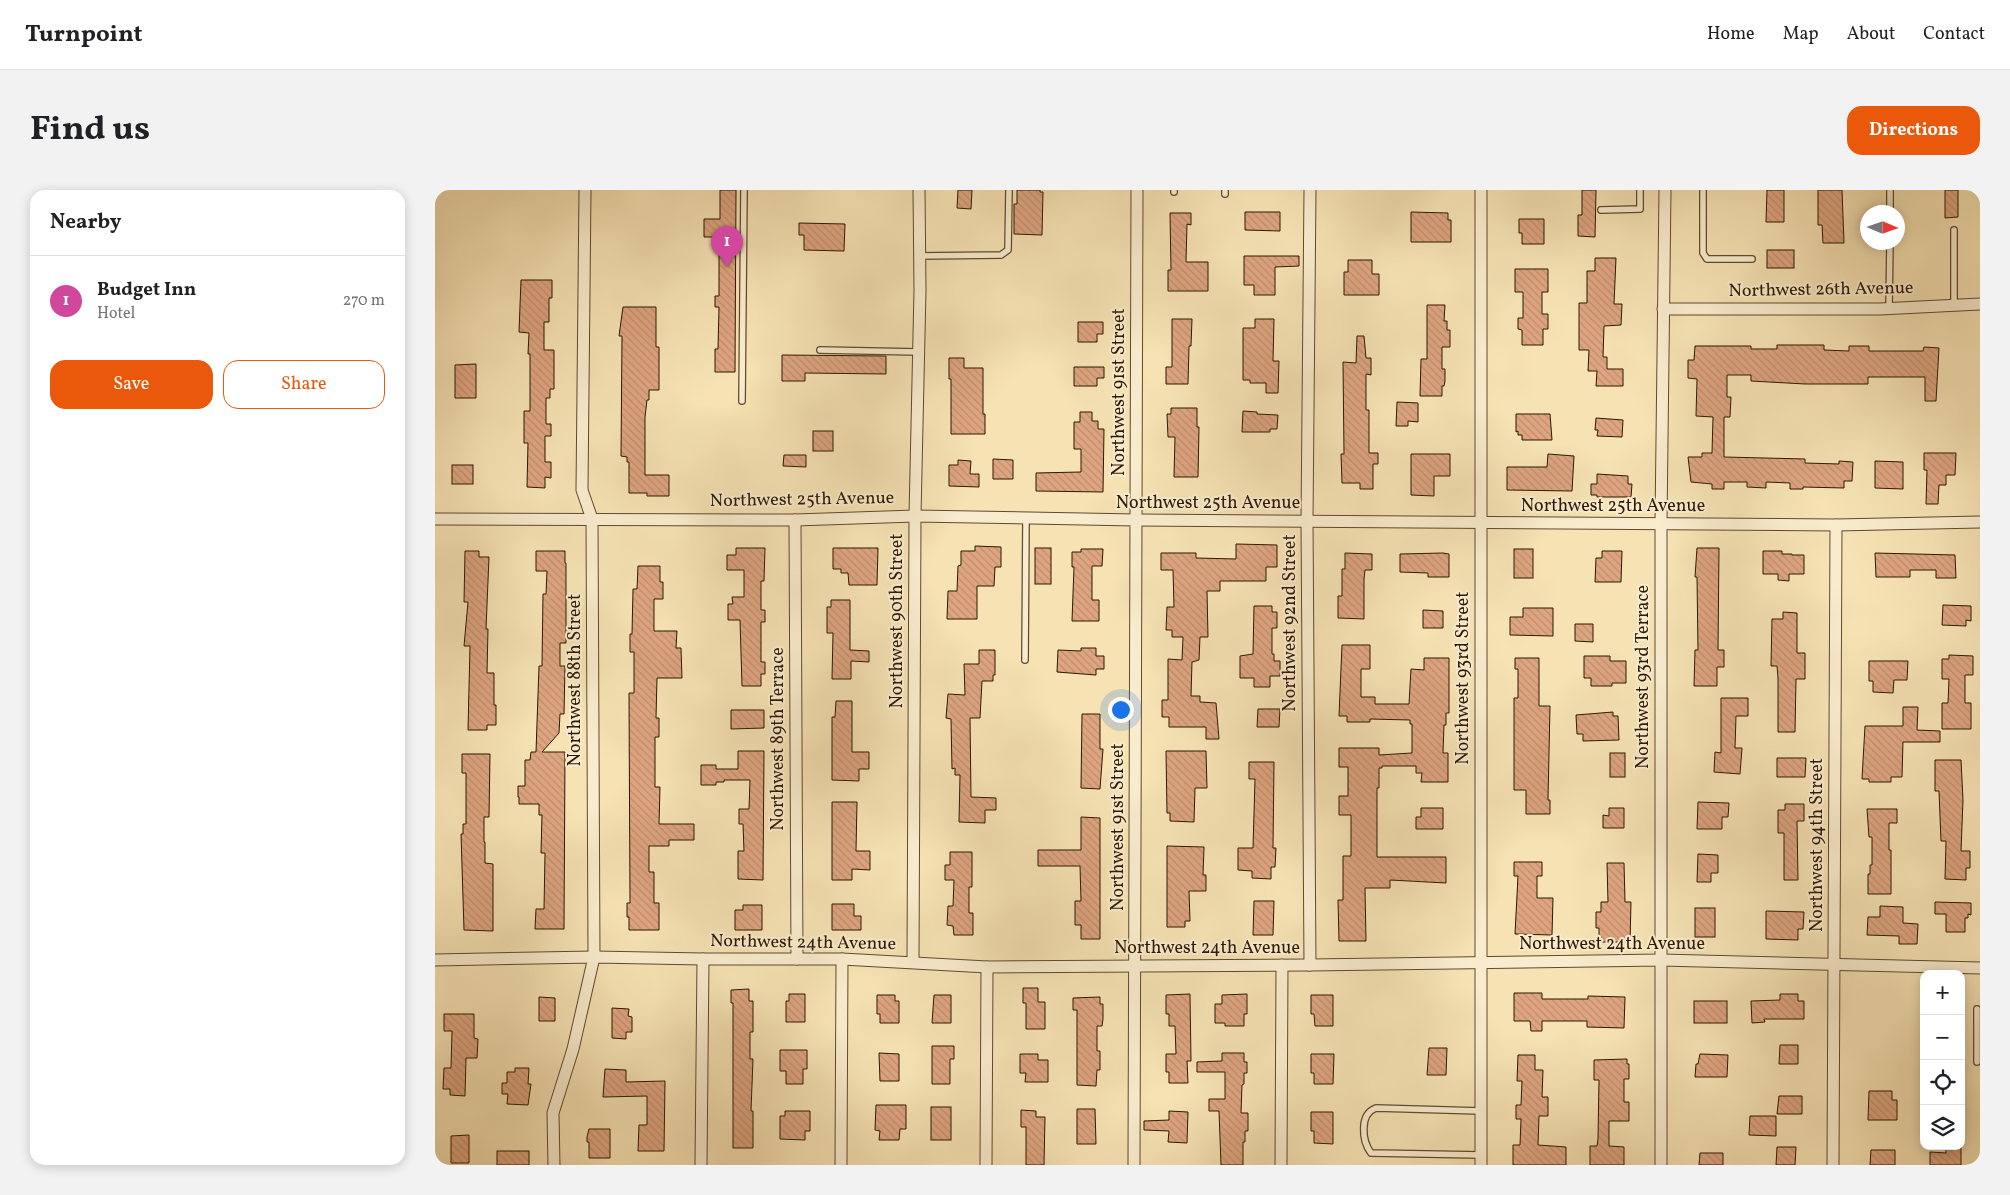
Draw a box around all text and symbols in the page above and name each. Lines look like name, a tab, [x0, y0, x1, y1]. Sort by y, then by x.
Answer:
text: Turnpoint	[25, 18, 143, 52]
text: Home	[1707, 22, 1755, 47]
text: Map	[1783, 22, 1819, 47]
text: About	[1847, 22, 1895, 47]
text: Contact	[1923, 22, 1985, 47]
text: Find us	[30, 106, 150, 154]
button: Directions	[1847, 106, 1980, 155]
north arrow	[1860, 205, 1905, 250]
text: Nearby	[50, 208, 121, 237]
pin: 1	[711, 226, 743, 267]
street label: Northwest 26th Avenue	[1728, 276, 1914, 304]
text: Budget Inn	[97, 277, 196, 303]
text: 1	[63, 290, 69, 312]
text: 270 m	[343, 290, 385, 312]
text: Hotel	[97, 303, 135, 325]
street label: Northwest 91st Street	[1107, 308, 1132, 476]
button: Save	[50, 360, 213, 409]
button: Share	[223, 360, 385, 409]
street label: Northwest 25th Avenue	[710, 486, 894, 514]
street label: Northwest 25th Avenue	[1116, 491, 1300, 516]
street label: Northwest 25th Avenue	[1521, 494, 1705, 519]
street label: Northwest 90th Street	[885, 533, 910, 709]
street label: Northwest 92nd Street	[1278, 534, 1303, 712]
street label: Northwest 93rd Terrace	[1631, 585, 1656, 769]
street label: Northwest 93rd Street	[1451, 591, 1476, 765]
street label: Northwest 88th Street	[563, 594, 588, 766]
street label: Northwest 89th Terrace	[766, 647, 791, 831]
your location	[1108, 697, 1134, 723]
street label: Northwest 91st Street	[1106, 743, 1131, 911]
street label: Northwest 94th Street	[1805, 758, 1830, 932]
street label: Northwest 24th Avenue	[710, 929, 896, 957]
street label: Northwest 24th Avenue	[1519, 932, 1705, 957]
street label: Northwest 24th Avenue	[1114, 936, 1300, 961]
map controls	[1920, 970, 1965, 1150]
button: +	[1920, 970, 1965, 1015]
button: −	[1920, 1015, 1965, 1060]
button: locate	[1920, 1060, 1965, 1105]
button: layers	[1920, 1105, 1965, 1150]

